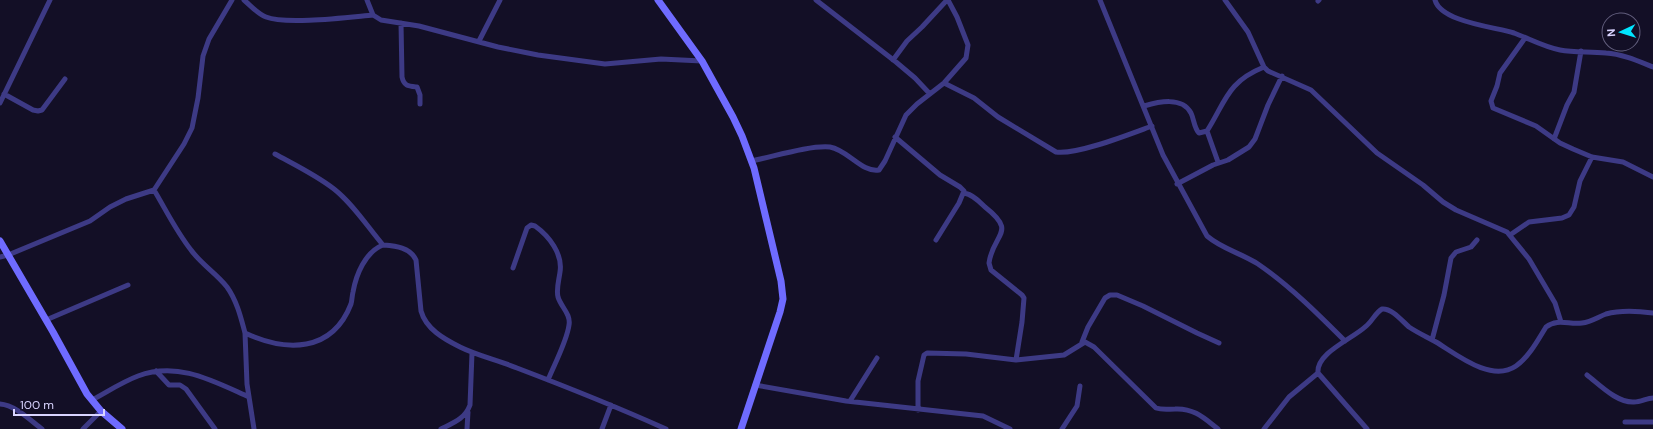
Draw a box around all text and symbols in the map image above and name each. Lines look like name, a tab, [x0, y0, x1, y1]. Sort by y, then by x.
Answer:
north arrow	[1601, 12, 1641, 52]
text: N	[1604, 28, 1618, 37]
scale bar	[14, 391, 104, 417]
text: 100 m	[20, 397, 54, 413]

